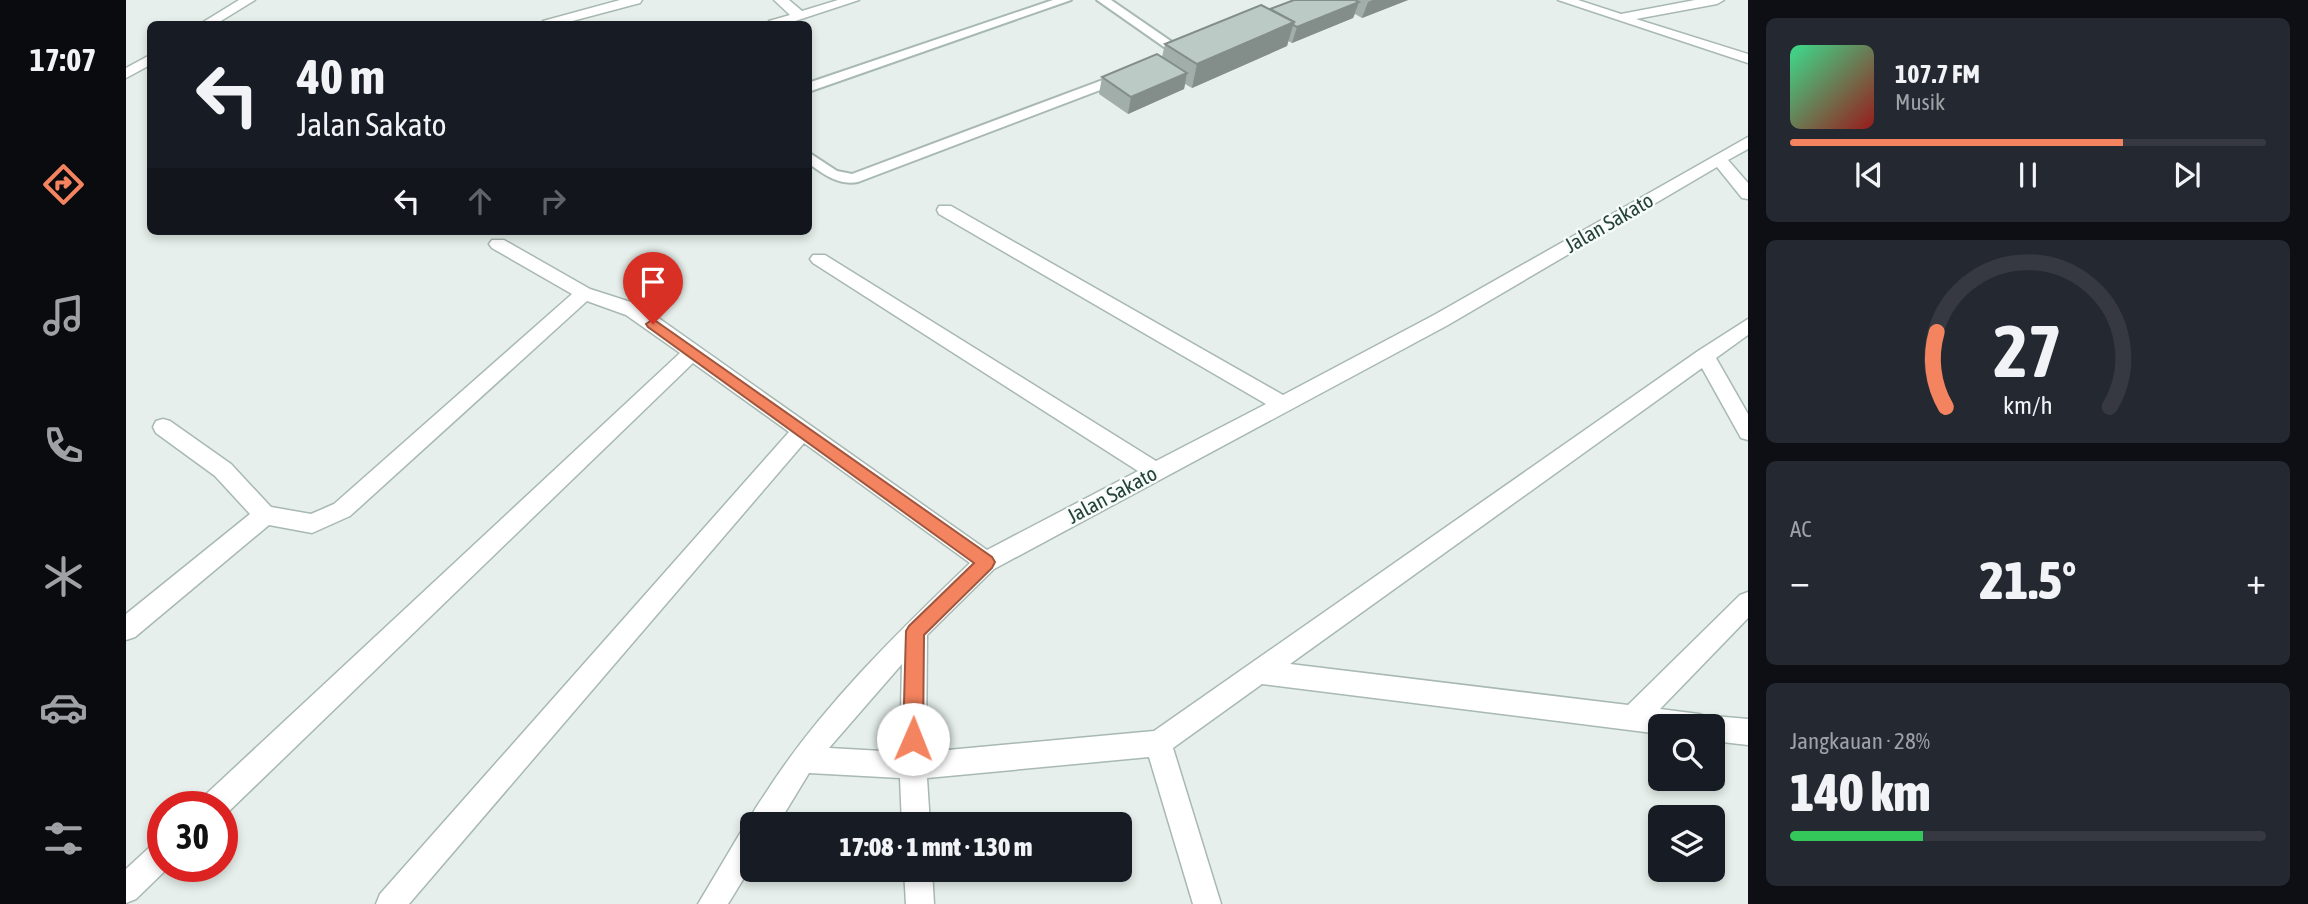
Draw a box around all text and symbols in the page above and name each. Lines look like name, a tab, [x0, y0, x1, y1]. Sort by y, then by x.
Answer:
text: 17:07	[30, 41, 96, 78]
text: 40 m	[297, 48, 385, 104]
icon: left	[182, 49, 273, 140]
text: 107.7 FM	[1895, 59, 1980, 89]
text: Musik	[1895, 89, 1945, 115]
text: Jalan Sakato	[297, 106, 447, 143]
icon: previous	[1850, 156, 1888, 194]
icon: pause	[2009, 156, 2047, 194]
icon: next	[2168, 156, 2206, 194]
icon: directions	[39, 160, 88, 209]
icon: left	[388, 182, 426, 220]
icon: ahead	[461, 182, 499, 220]
icon: right	[534, 182, 572, 220]
street label: Jalan Sakato	[1560, 187, 1657, 257]
pin	[623, 252, 683, 324]
icon: arrive	[634, 263, 672, 301]
icon: music	[39, 291, 88, 340]
text: 27	[1994, 310, 2062, 393]
text: km/h	[2003, 391, 2053, 419]
icon: phone	[39, 421, 88, 470]
street label: Jalan Sakato	[1063, 460, 1161, 528]
text: AC	[1790, 516, 1812, 542]
text: 21.5°	[1980, 550, 2076, 610]
icon: climate	[39, 552, 88, 601]
text: −	[1790, 559, 1810, 602]
text: +	[2246, 559, 2266, 602]
icon: car	[39, 683, 88, 732]
position arrow	[876, 702, 950, 776]
map controls	[1648, 714, 1725, 882]
button: search	[1648, 714, 1725, 791]
text: Jangkauan · 28%	[1790, 728, 1930, 754]
text: 140 km	[1790, 762, 1931, 822]
speed limit sign: 30	[147, 791, 238, 882]
button: layers	[1648, 805, 1725, 882]
icon: filters	[39, 814, 88, 863]
text: 17:08 · 1 mnt · 130 m	[840, 832, 1032, 862]

